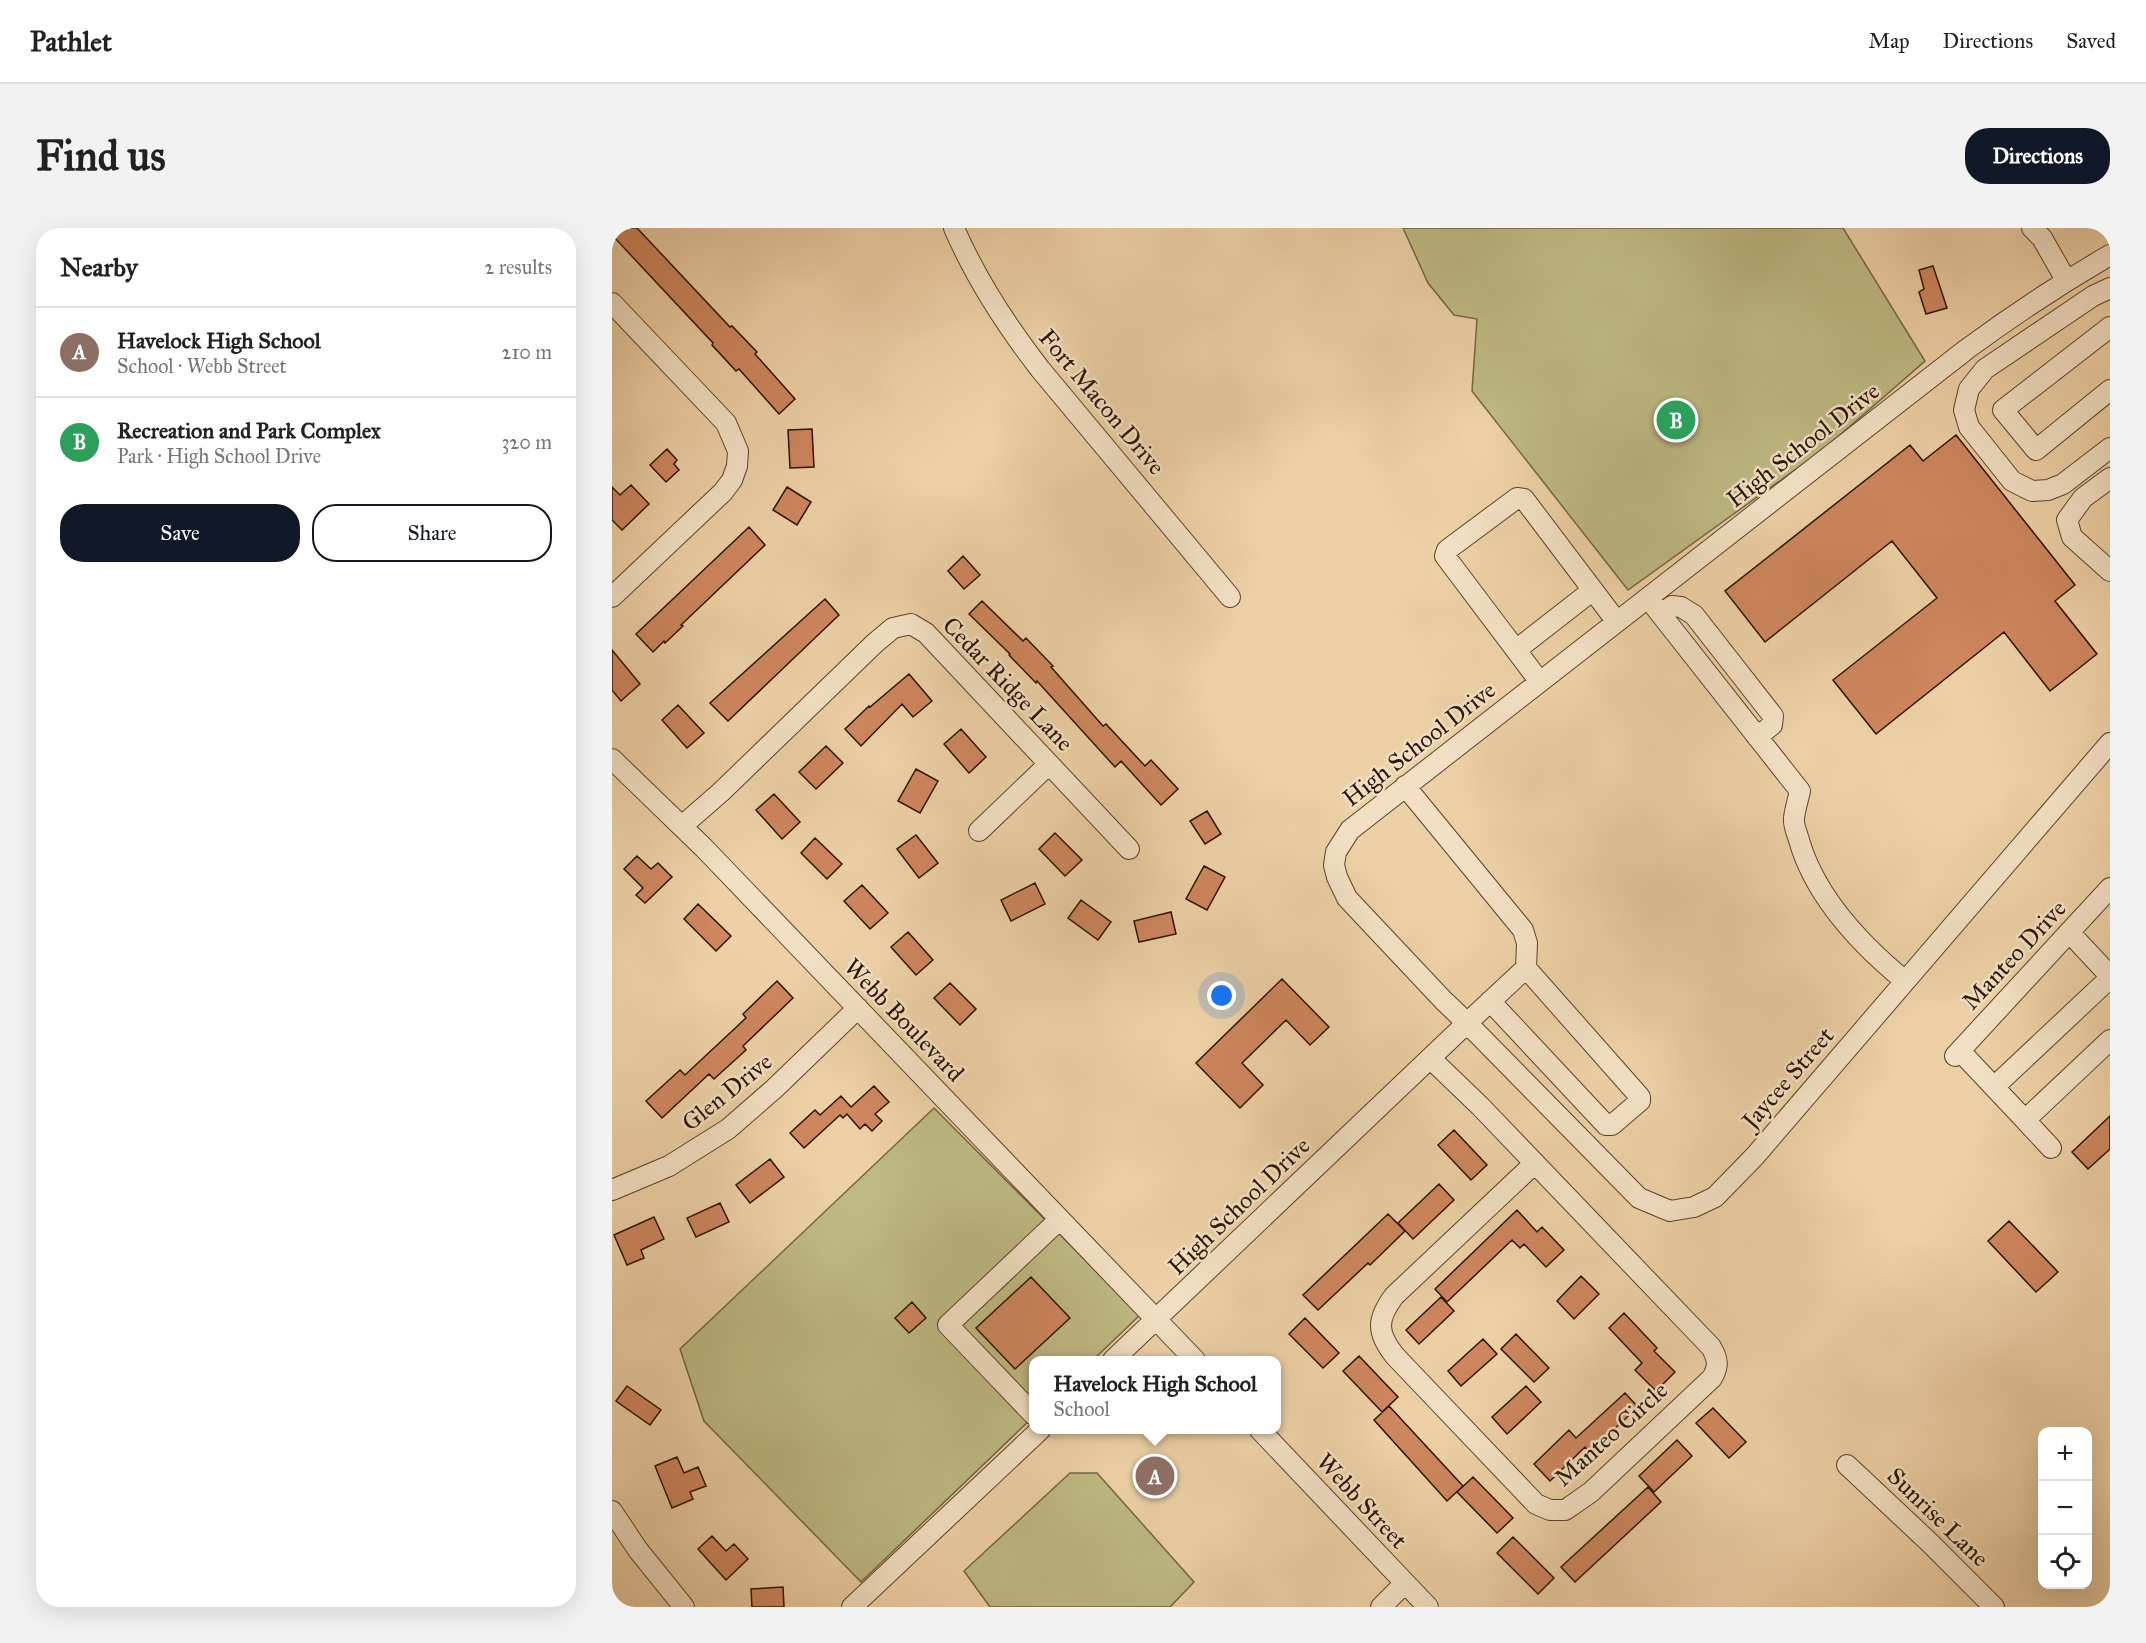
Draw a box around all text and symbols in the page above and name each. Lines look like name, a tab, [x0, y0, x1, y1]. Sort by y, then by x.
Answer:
text: Pathlet	[30, 24, 112, 59]
text: Map	[1869, 28, 1910, 54]
text: Directions	[1943, 28, 2033, 54]
text: Saved	[2066, 28, 2116, 54]
button: Directions	[1965, 128, 2110, 184]
text: Find us	[36, 130, 166, 182]
text: Nearby	[60, 251, 138, 283]
text: 2 results	[484, 255, 552, 279]
street label: Fort Macon Drive	[1032, 323, 1172, 481]
text: Havelock High School	[117, 327, 321, 354]
text: A	[73, 340, 86, 364]
text: 210 m	[502, 340, 552, 364]
text: School · Webb Street	[117, 354, 287, 378]
street label: High School Drive	[1721, 376, 1885, 514]
pin: B	[1656, 398, 1696, 442]
text: Recreation and Park Complex	[117, 417, 381, 444]
text: B	[73, 430, 86, 454]
text: 320 m	[501, 430, 552, 454]
text: Park · High School Drive	[117, 444, 321, 468]
button: Save	[60, 504, 300, 562]
button: Share	[312, 504, 552, 562]
street label: Cedar Ridge Lane	[936, 611, 1080, 757]
street label: High School Drive	[1337, 675, 1501, 813]
street label: Manteo Drive	[1956, 894, 2072, 1016]
street label: Webb Boulevard	[838, 952, 970, 1088]
your location	[1207, 981, 1236, 1010]
street label: Jaycee Street	[1734, 1021, 1841, 1137]
street label: Glen Drive	[676, 1046, 778, 1138]
street label: High School Drive	[1162, 1131, 1316, 1281]
popup	[1029, 1356, 1281, 1434]
text: Havelock High School	[1053, 1370, 1257, 1397]
street label: Manteo Circle	[1548, 1375, 1674, 1493]
text: School	[1053, 1397, 1110, 1421]
map controls	[2038, 1427, 2092, 1589]
button: +	[2038, 1427, 2092, 1481]
street label: Webb Street	[1310, 1447, 1414, 1555]
pin: A	[1136, 1454, 1174, 1498]
street label: Sunrise Lane	[1881, 1461, 1995, 1573]
button: −	[2038, 1481, 2092, 1535]
button: locate	[2038, 1535, 2092, 1589]

